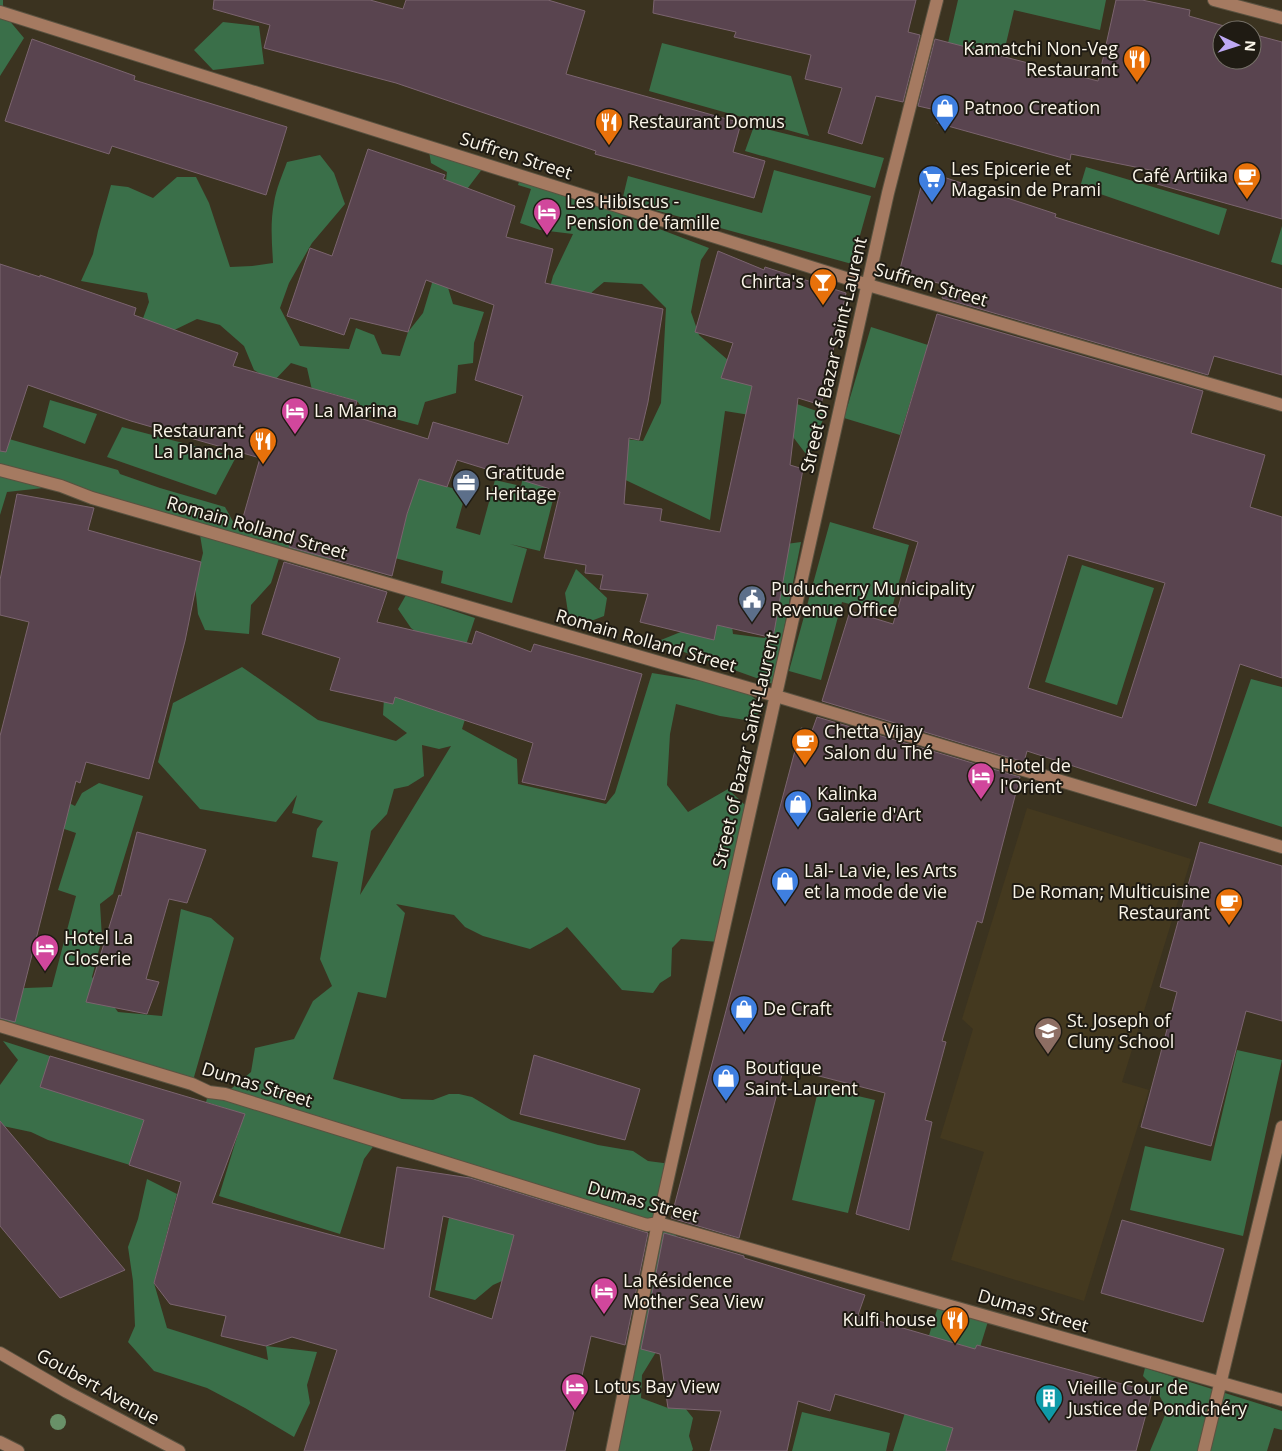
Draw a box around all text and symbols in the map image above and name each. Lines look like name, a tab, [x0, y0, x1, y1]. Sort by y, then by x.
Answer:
north arrow	[1212, 20, 1262, 70]
place label: Kamatchi Non-Veg Restaurant	[963, 36, 1118, 81]
text: N	[1241, 40, 1260, 52]
restaurant icon: Kamatchi Non-Veg Restaurant	[1122, 44, 1152, 83]
shop icon: Patnoo Creation	[930, 93, 960, 132]
place label: Patnoo Creation	[964, 95, 1100, 119]
restaurant icon: Restaurant Domus	[594, 107, 624, 146]
place label: Restaurant Domus	[628, 109, 785, 133]
street label: Suffren Street	[457, 126, 575, 184]
place label: Les Epicerie et Magasin de Prami	[951, 156, 1101, 201]
cafe icon: Café Artiika	[1232, 161, 1262, 200]
place label: Café Artiika	[1132, 163, 1228, 187]
supermarket icon: Les Epicerie et Magasin de Prami	[917, 164, 947, 203]
place label: Les Hibiscus - Pension de famille	[566, 189, 720, 234]
hotel icon: Les Hibiscus - Pension de famille	[532, 197, 562, 236]
street label: Street of Bazar Saint-Laurent	[794, 234, 872, 475]
street label: Suffren Street	[872, 256, 991, 312]
bar icon: Chirta's	[808, 267, 838, 306]
place label: Chirta's	[741, 269, 804, 293]
hotel icon: La Marina	[280, 396, 310, 435]
place label: La Marina	[314, 398, 397, 422]
place label: Restaurant La Plancha	[152, 418, 244, 463]
restaurant icon: Restaurant La Plancha	[248, 426, 278, 465]
place label: Gratitude Heritage	[485, 460, 565, 505]
office icon: Gratitude Heritage	[451, 468, 481, 507]
street label: Romain Rolland Street	[164, 490, 350, 564]
place label: Puducherry Municipality Revenue Office	[771, 576, 976, 621]
public building icon: Puducherry Municipality Revenue Office	[737, 584, 767, 623]
street label: Romain Rolland Street	[553, 603, 739, 677]
street label: Street of Bazar Saint-Laurent	[706, 629, 784, 870]
place label: Chetta Vijay Salon du Thé	[824, 719, 933, 764]
cafe icon: Chetta Vijay Salon du Thé	[790, 727, 820, 766]
place label: Hotel de l'Orient	[1000, 753, 1071, 798]
hotel icon: Hotel de l'Orient	[966, 761, 996, 800]
place label: Kalinka Galerie d'Art	[817, 781, 922, 826]
shop icon: Kalinka Galerie d'Art	[783, 789, 813, 828]
place label: Lāl- La vie, les Arts et la mode de vie	[804, 858, 957, 903]
shop icon: Lāl- La vie, les Arts et la mode de vie	[770, 866, 800, 905]
place label: De Roman; Multicuisine Restaurant	[1012, 879, 1210, 924]
cafe icon: De Roman; Multicuisine Restaurant	[1214, 887, 1244, 926]
place label: Hotel La Closerie	[64, 925, 133, 970]
hotel icon: Hotel La Closerie	[30, 933, 60, 972]
shop icon: De Craft	[729, 994, 759, 1033]
place label: De Craft	[763, 996, 832, 1020]
place label: St. Joseph of Cluny School	[1067, 1008, 1174, 1053]
school or university icon: St. Joseph of Cluny School	[1033, 1016, 1063, 1055]
place label: Boutique Saint-Laurent	[745, 1055, 858, 1100]
street label: Dumas Street	[199, 1056, 315, 1112]
shop icon: Boutique Saint-Laurent	[711, 1063, 741, 1102]
street label: Dumas Street	[585, 1175, 702, 1227]
place label: La Résidence Mother Sea View	[623, 1268, 764, 1313]
hotel icon: La Résidence Mother Sea View	[589, 1276, 619, 1315]
street label: Dumas Street	[975, 1283, 1092, 1337]
restaurant icon: Kulfi house	[940, 1305, 970, 1344]
place label: Kulfi house	[843, 1307, 936, 1331]
street label: Goubert Avenue	[33, 1342, 164, 1430]
hotel icon: Lotus Bay View	[560, 1372, 590, 1411]
place label: Lotus Bay View	[594, 1374, 720, 1398]
place label: Vieille Cour de Justice de Pondichéry	[1066, 1375, 1248, 1420]
building icon: Vieille Cour de Justice de Pondichéry	[1034, 1383, 1064, 1422]

